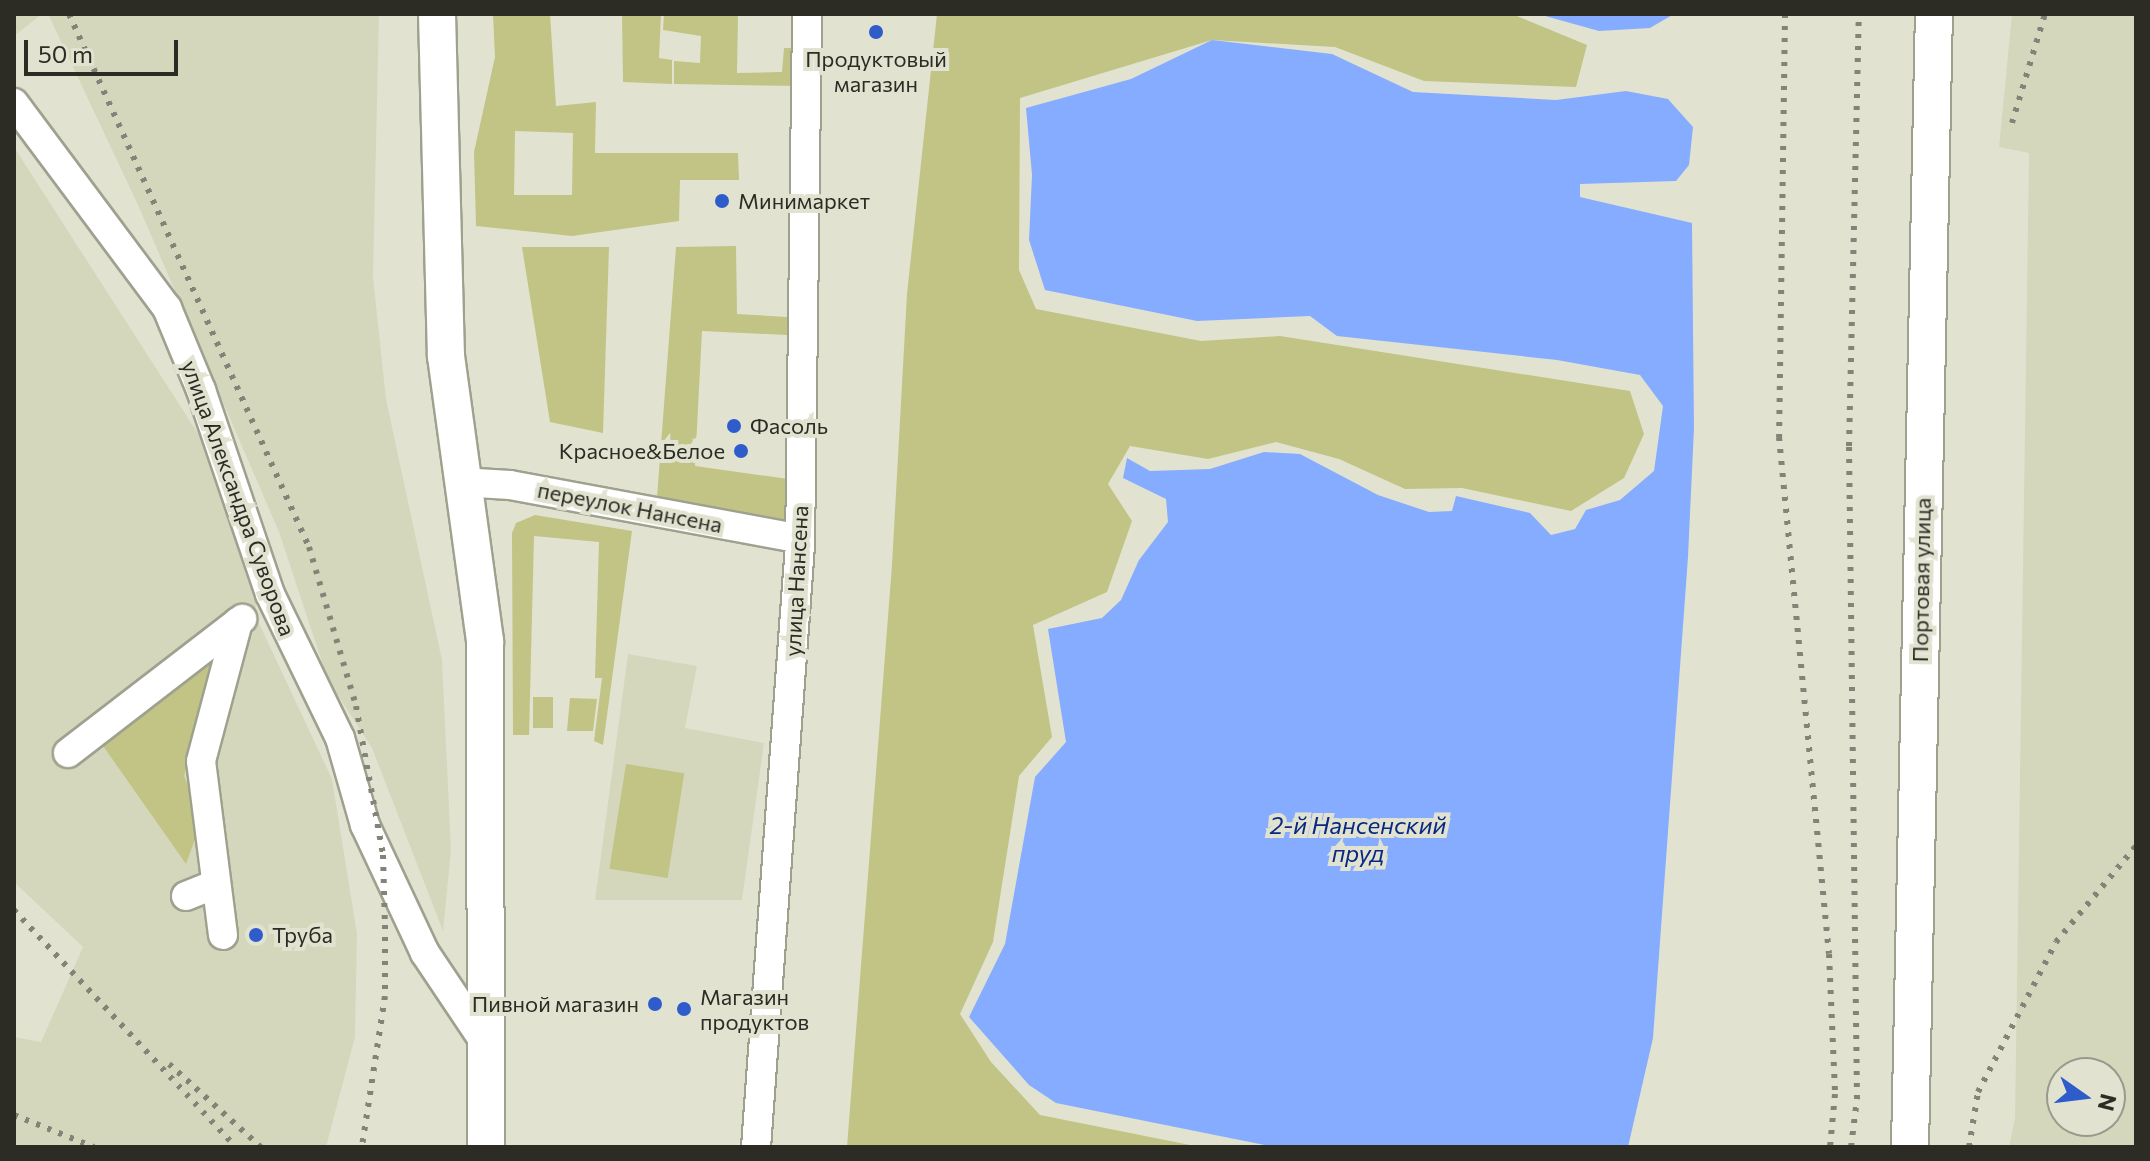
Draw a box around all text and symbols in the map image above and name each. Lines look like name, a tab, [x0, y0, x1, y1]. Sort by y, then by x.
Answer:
marker: Продуктовый магазин	[867, 23, 885, 41]
scale bar	[28, 24, 182, 74]
text: 50 m	[38, 39, 93, 68]
place label: Продуктовый магазин	[805, 45, 947, 96]
place label: Минимаркет	[738, 188, 870, 214]
marker: Минимаркет	[713, 192, 731, 210]
street label: улица Александра Суворова	[177, 357, 301, 639]
place label: Фасоль	[750, 413, 828, 439]
marker: Фасоль	[725, 417, 743, 435]
place label: Красное&Белое	[559, 438, 725, 464]
marker: Красное&Белое	[732, 442, 750, 460]
street label: переулок Нансена	[535, 476, 725, 538]
street label: Портовая улица	[1906, 497, 1936, 663]
street label: улица Нансена	[779, 505, 813, 657]
water label: 2-й Нансенский пруд	[1270, 811, 1446, 867]
place label: Труба	[272, 922, 333, 948]
marker: Труба	[247, 926, 265, 944]
place label: Магазин продуктов	[700, 983, 809, 1034]
place label: Пивной магазин	[472, 991, 639, 1017]
marker: Пивной магазин	[646, 995, 664, 1013]
marker: Магазин продуктов	[675, 1000, 693, 1018]
north arrow	[2046, 1057, 2126, 1137]
text: N	[2093, 1091, 2123, 1114]

